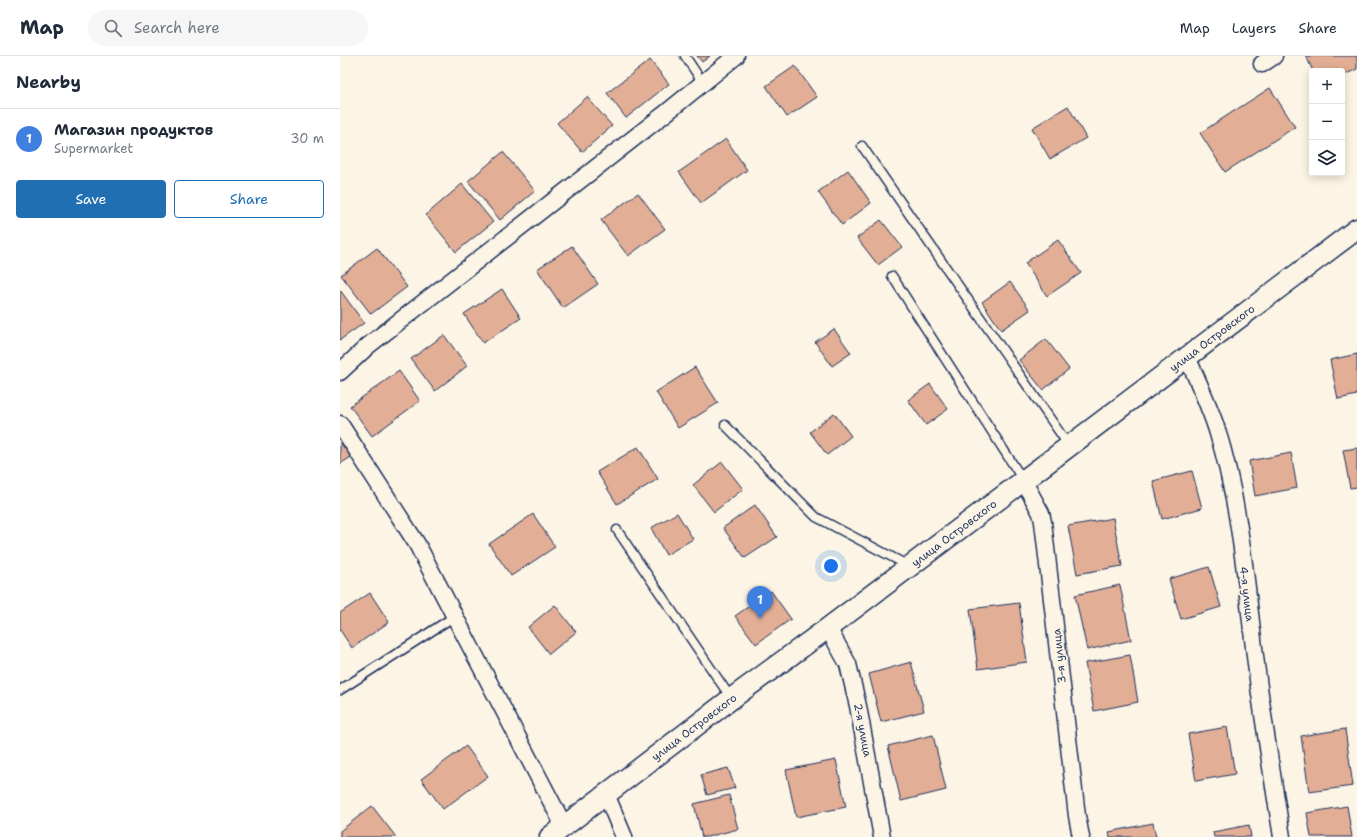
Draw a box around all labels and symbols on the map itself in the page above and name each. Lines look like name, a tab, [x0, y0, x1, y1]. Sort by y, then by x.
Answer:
street label: улица Островского	[1167, 301, 1258, 375]
street label: улица Островского	[909, 496, 1000, 570]
your location	[821, 556, 841, 576]
street label: 4-я улица	[1236, 566, 1257, 623]
pin: 1	[747, 586, 773, 619]
street label: 3-я улица	[1049, 628, 1070, 684]
street label: улица Островского	[649, 690, 740, 764]
street label: 2-я улица	[850, 702, 875, 758]

